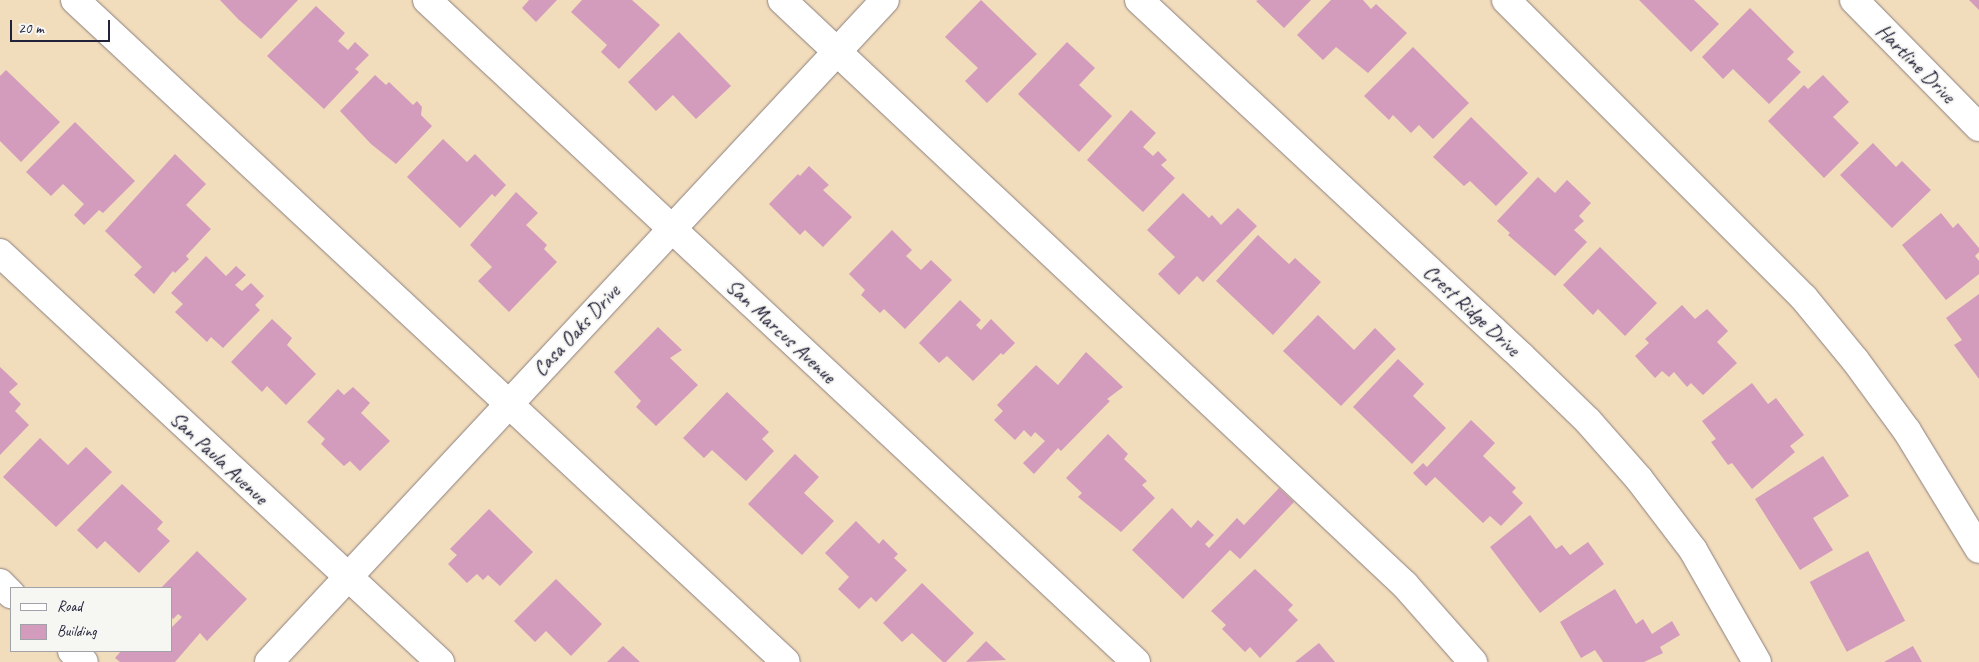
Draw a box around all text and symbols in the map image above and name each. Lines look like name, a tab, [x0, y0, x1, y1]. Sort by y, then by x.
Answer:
scale bar	[12, 10, 112, 42]
street label: Hartline Drive	[1871, 18, 1961, 108]
text: 20 m	[18, 19, 44, 38]
street label: Crest Ridge Drive	[1418, 258, 1526, 362]
street label: San Marcus Avenue	[721, 274, 841, 388]
street label: Casa Oaks Drive	[527, 279, 625, 381]
street label: San Paula Avenue	[165, 406, 273, 510]
legend	[10, 587, 172, 652]
text: Road	[57, 597, 82, 616]
text: Building	[57, 622, 96, 641]

